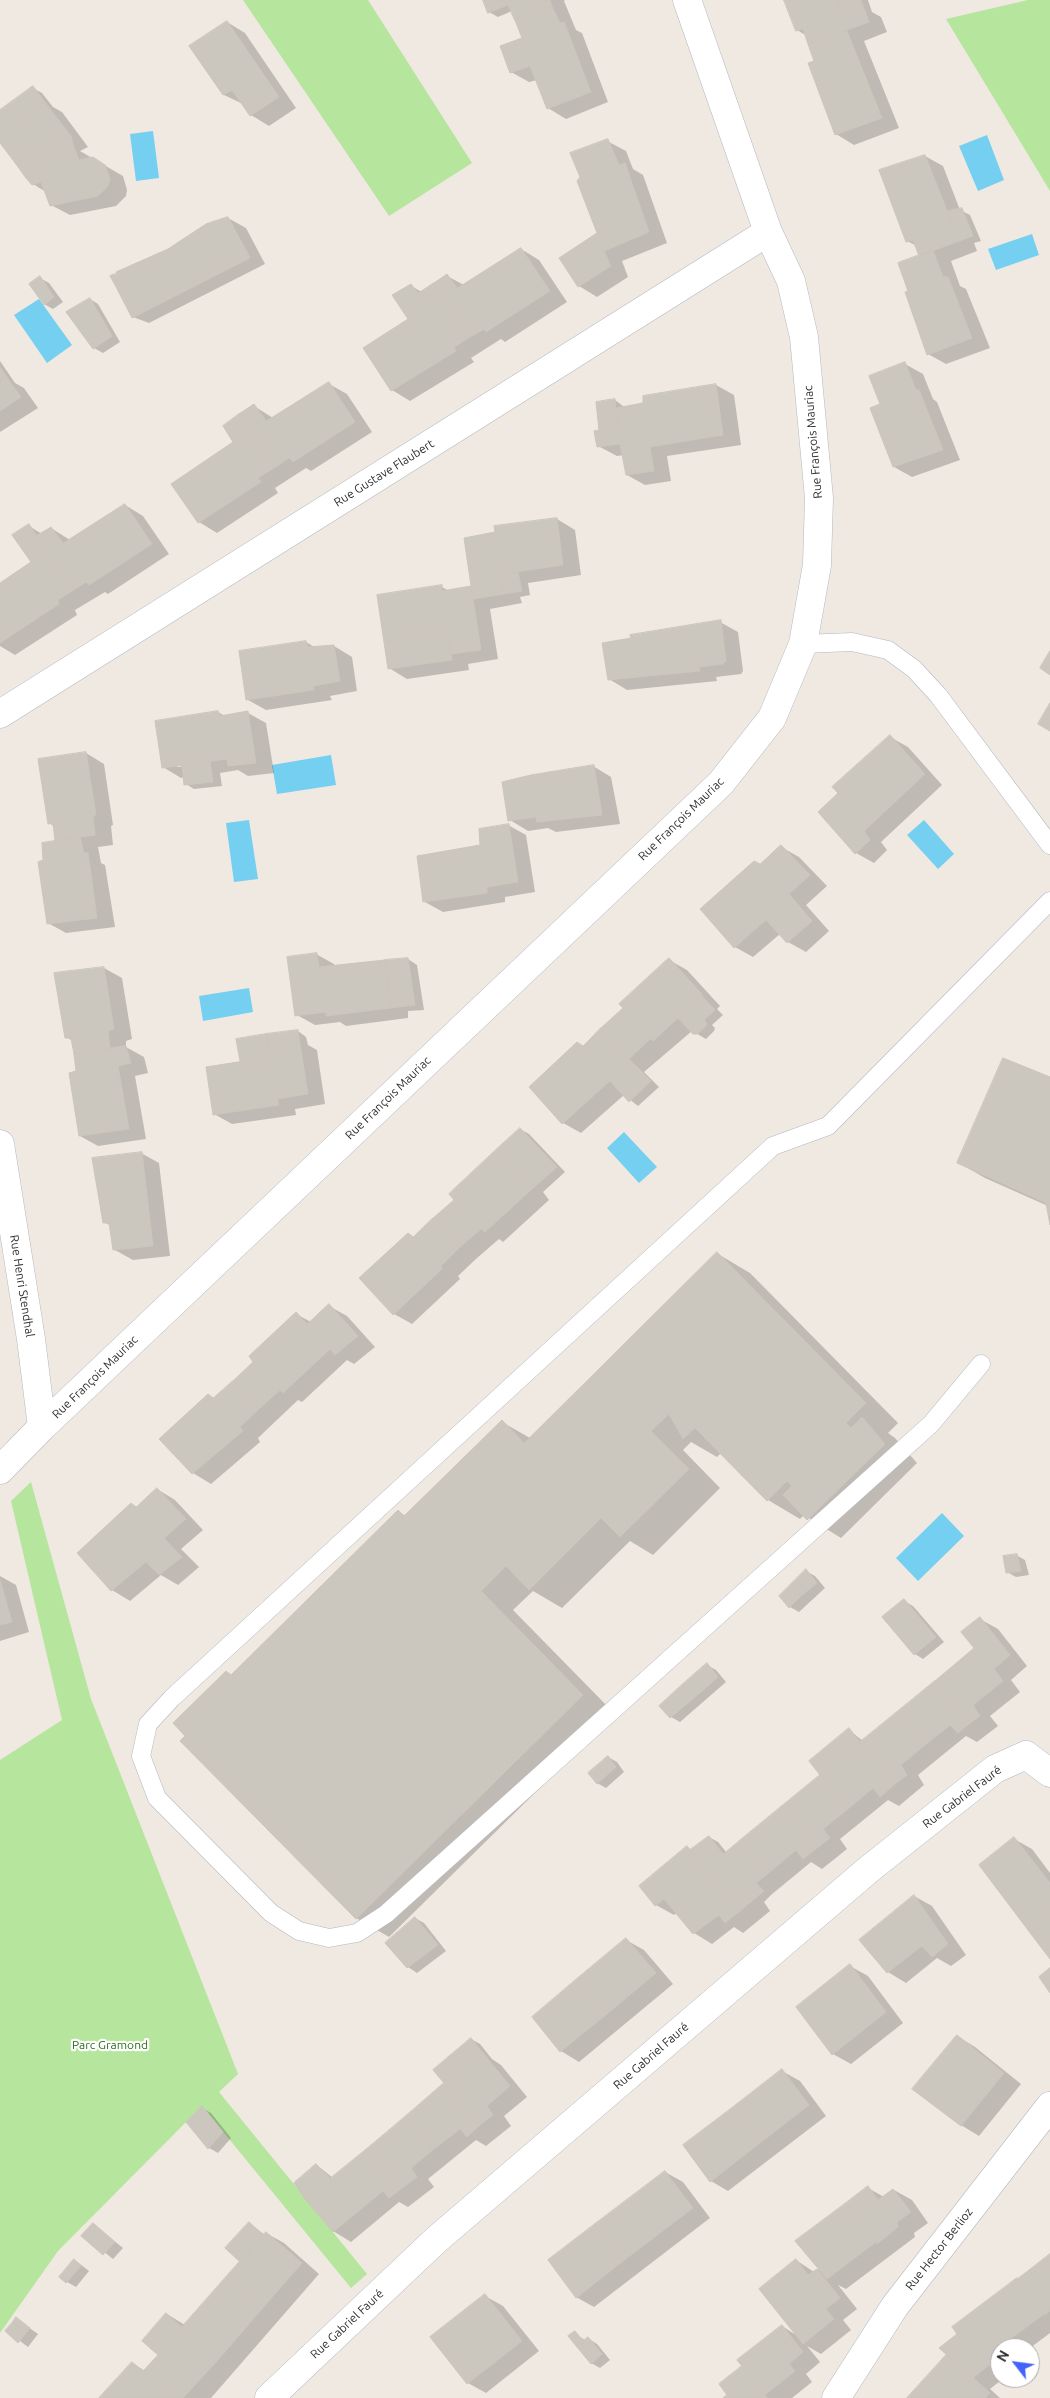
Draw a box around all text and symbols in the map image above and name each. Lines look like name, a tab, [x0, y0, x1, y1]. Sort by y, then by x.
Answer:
street label: Rue François Mauriac	[801, 385, 825, 499]
street label: Rue Gustave Flaubert	[331, 436, 437, 510]
street label: Rue François Mauriac	[635, 774, 727, 864]
street label: Rue François Mauriac	[342, 1053, 434, 1143]
street label: Rue Henri Stendhal	[7, 1234, 37, 1338]
street label: Rue François Mauriac	[49, 1332, 141, 1422]
street label: Rue Gabriel Fauré	[920, 1763, 1004, 1831]
street label: Rue Gabriel Fauré	[610, 2019, 692, 2093]
park label: Parc Gramond	[72, 2038, 148, 2052]
street label: Rue Hector Berlioz	[902, 2205, 976, 2293]
street label: Rue Gabriel Fauré	[307, 2286, 387, 2362]
north arrow	[990, 2338, 1040, 2388]
text: N	[993, 2347, 1012, 2365]

